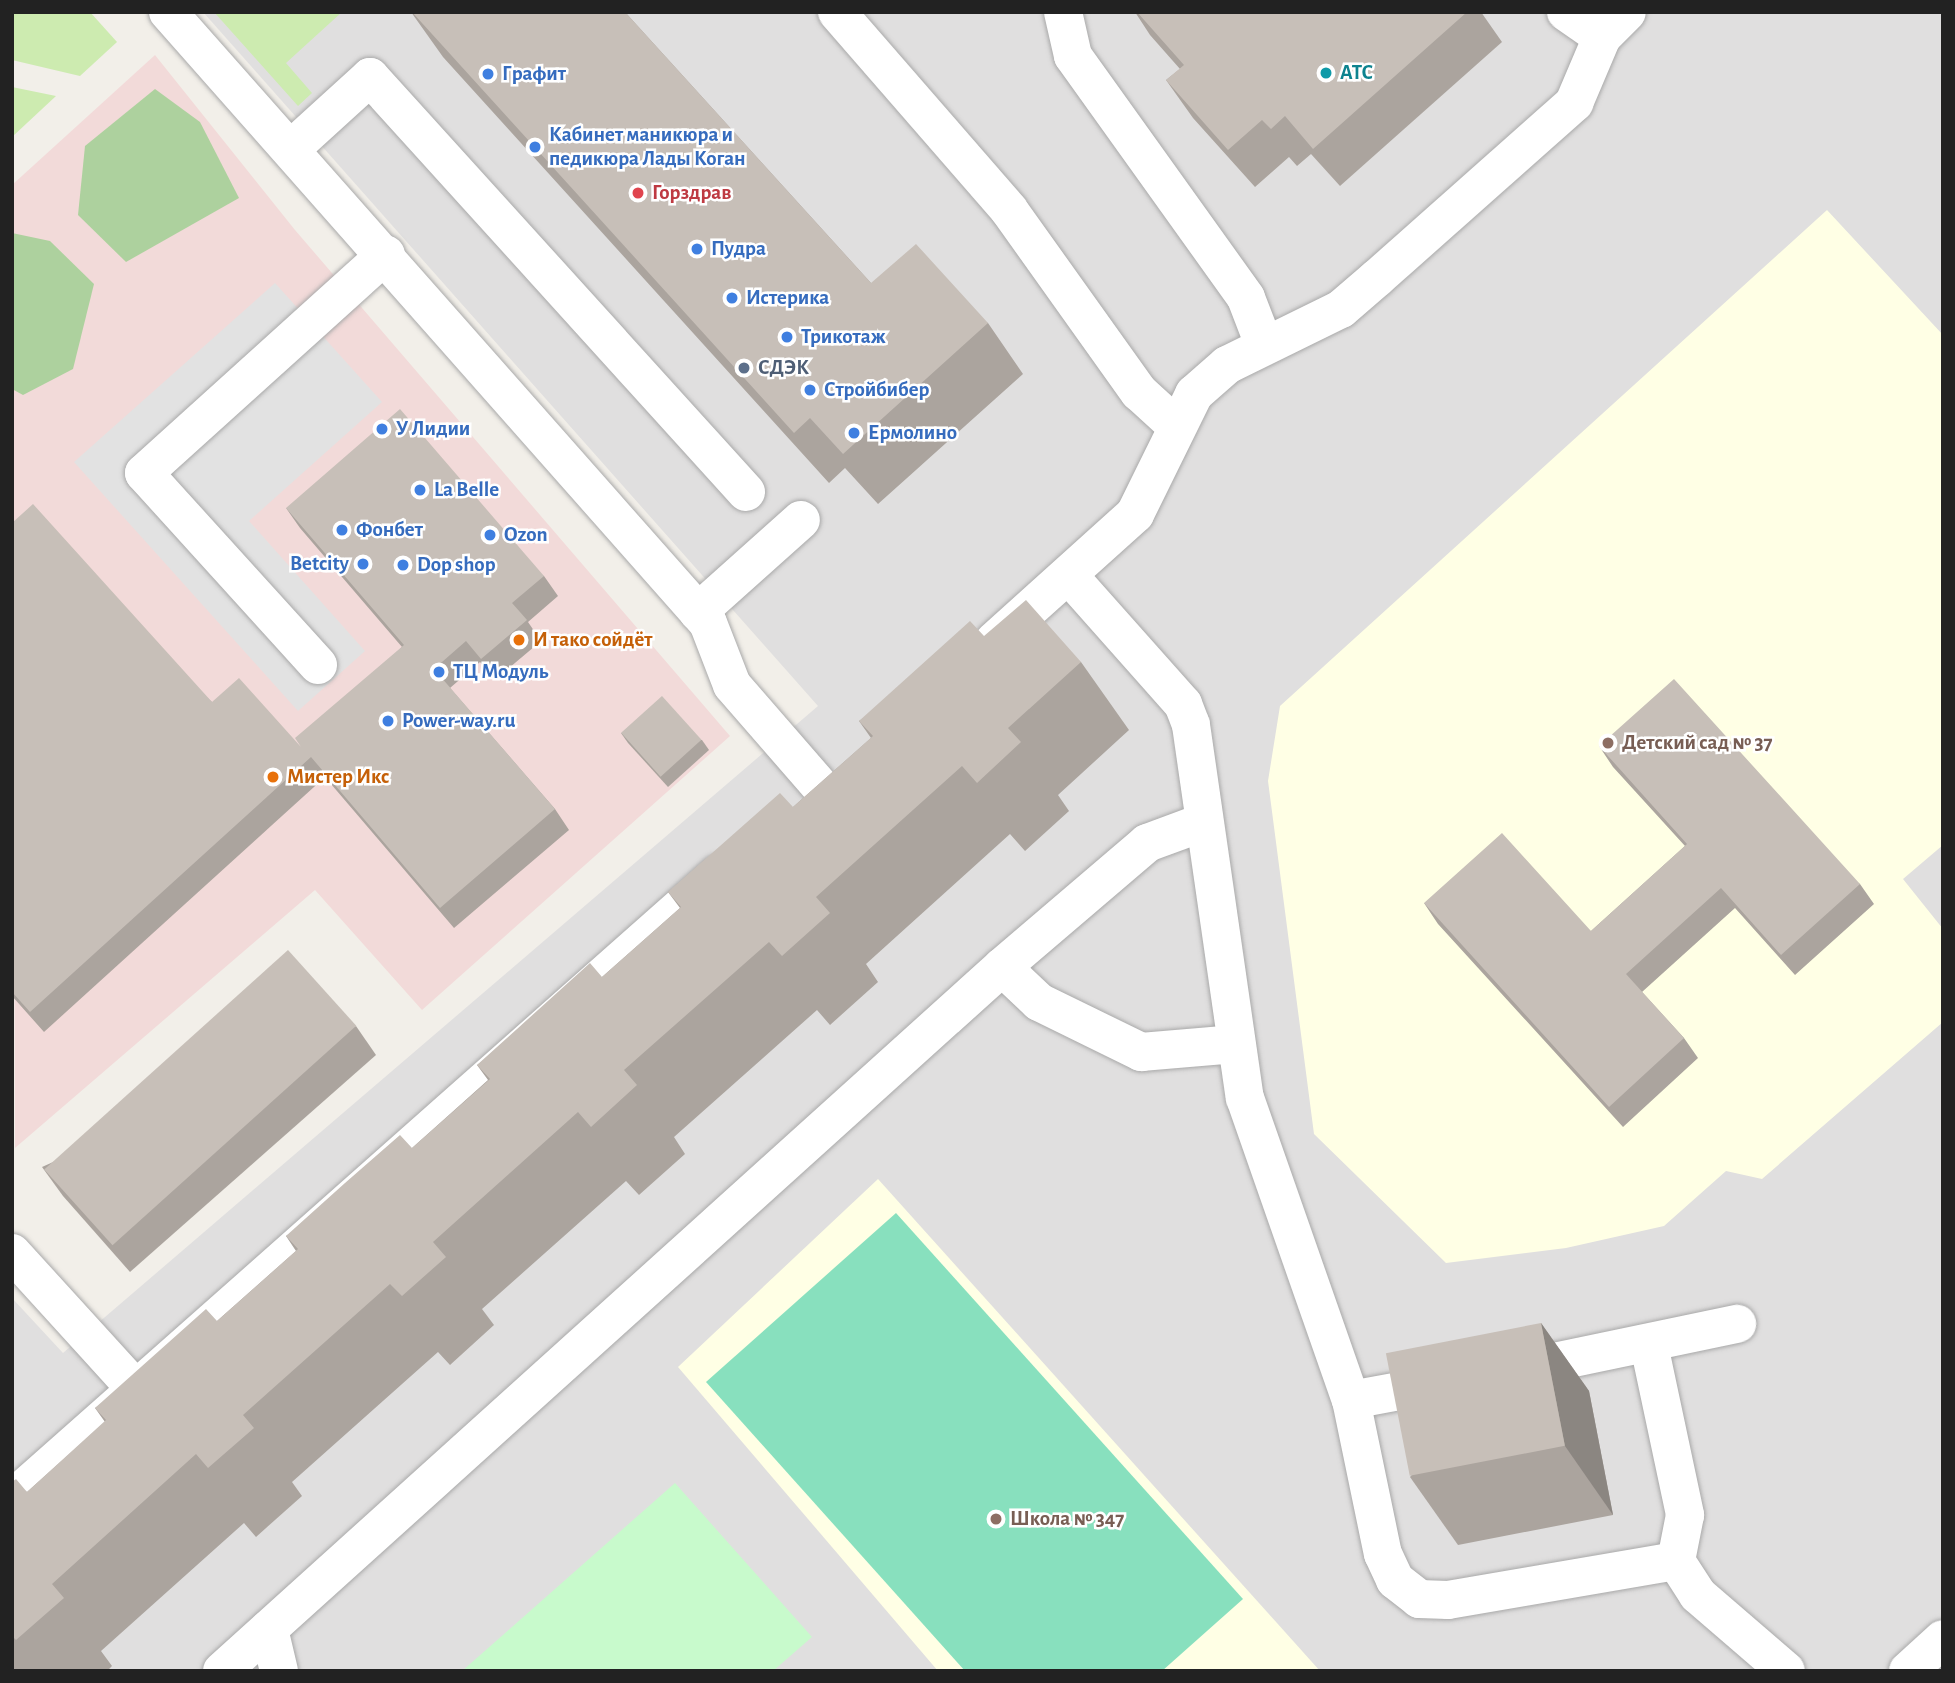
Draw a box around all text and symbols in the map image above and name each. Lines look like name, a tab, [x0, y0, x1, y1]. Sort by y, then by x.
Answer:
place label: АТС	[1340, 60, 1373, 86]
place label: Графит	[502, 61, 566, 87]
marker: АТС	[1318, 65, 1334, 81]
marker: Графит	[480, 66, 496, 82]
place label: Кабинет маникюра и педикюра Лады Коган	[549, 122, 746, 172]
marker: Кабинет маникюра и педикюра Лады Коган	[527, 139, 543, 155]
place label: Горздрав	[652, 180, 731, 206]
marker: Горздрав	[630, 185, 646, 201]
place label: Пудра	[711, 236, 766, 262]
marker: Пудра	[689, 241, 705, 257]
place label: Истерика	[746, 285, 829, 311]
marker: Истерика	[724, 290, 740, 306]
place label: Трикотаж	[801, 324, 886, 350]
marker: Трикотаж	[779, 329, 795, 345]
place label: СДЭК	[758, 355, 809, 381]
marker: СДЭК	[736, 360, 752, 376]
place label: Стройбибер	[824, 377, 929, 403]
marker: Стройбибер	[802, 382, 818, 398]
place label: У Лидии	[396, 416, 470, 442]
place label: Ермолино	[868, 420, 957, 446]
marker: У Лидии	[374, 421, 390, 437]
marker: Ермолино	[846, 425, 862, 441]
place label: La Belle	[434, 477, 499, 503]
marker: La Belle	[412, 482, 428, 498]
place label: Фонбет	[356, 517, 423, 543]
marker: Фонбет	[334, 522, 350, 538]
place label: Ozon	[504, 522, 548, 548]
marker: Ozon	[482, 527, 498, 543]
place label: Betcity	[290, 551, 349, 577]
place label: Dop shop	[417, 552, 496, 578]
marker: Betcity	[355, 556, 371, 572]
marker: Dop shop	[395, 557, 411, 573]
place label: И тако сойдёт	[533, 627, 653, 653]
marker: И тако сойдёт	[511, 632, 527, 648]
place label: ТЦ Модуль	[453, 659, 548, 685]
marker: ТЦ Модуль	[431, 664, 447, 680]
place label: Power-way.ru	[402, 708, 515, 734]
marker: Power-way.ru	[380, 713, 396, 729]
place label: Детский сад № 37	[1622, 730, 1773, 756]
marker: Детский сад № 37	[1600, 735, 1616, 751]
place label: Мистер Икс	[287, 764, 390, 790]
marker: Мистер Икс	[265, 769, 281, 785]
place label: Школа № 347	[1010, 1506, 1124, 1532]
marker: Школа № 347	[988, 1511, 1004, 1527]

